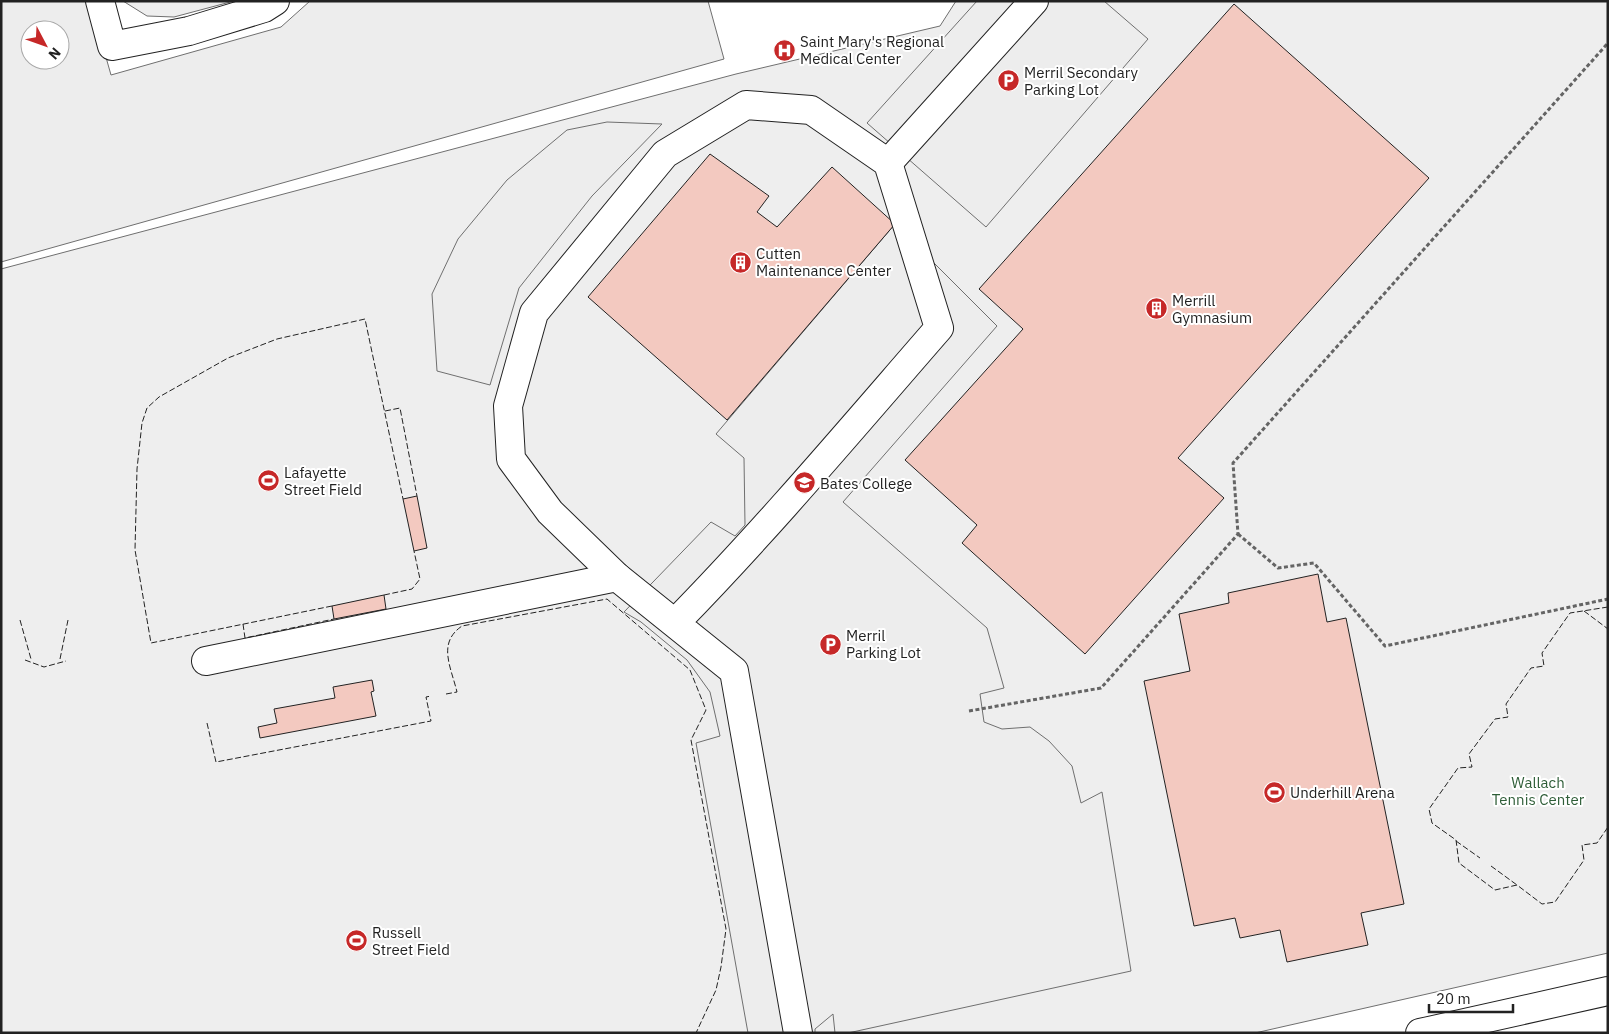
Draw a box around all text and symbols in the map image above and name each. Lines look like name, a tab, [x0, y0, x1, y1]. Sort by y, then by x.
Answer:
north arrow	[20, 20, 70, 70]
place label: Saint Mary's Regional Medical Center	[800, 32, 944, 68]
hospital icon: Saint Mary's Regional Medical Center	[772, 38, 796, 62]
text: N	[45, 44, 65, 63]
place label: Merril Secondary Parking Lot	[1024, 63, 1138, 99]
parking icon: Merril Secondary Parking Lot	[996, 69, 1020, 93]
place label: Cutten Maintenance Center	[756, 244, 892, 280]
building icon: Cutten Maintenance Center	[728, 250, 752, 274]
place label: Merrill Gymnasium	[1172, 291, 1252, 327]
building icon: Merrill Gymnasium	[1144, 297, 1168, 321]
place label: Lafayette Street Field	[284, 463, 362, 499]
sports icon: Lafayette Street Field	[256, 469, 280, 493]
school or university icon: Bates College	[792, 471, 816, 495]
place label: Bates College	[820, 474, 912, 493]
place label: Merril Parking Lot	[846, 626, 921, 662]
parking icon: Merril Parking Lot	[818, 632, 842, 656]
park label: Wallach Tennis Center	[1492, 773, 1585, 809]
sports icon: Underhill Arena	[1262, 780, 1286, 804]
place label: Underhill Arena	[1290, 783, 1395, 802]
place label: Russell Street Field	[372, 923, 450, 959]
sports icon: Russell Street Field	[344, 929, 368, 953]
scale bar	[1429, 982, 1513, 1014]
text: 20 m	[1436, 989, 1471, 1008]

